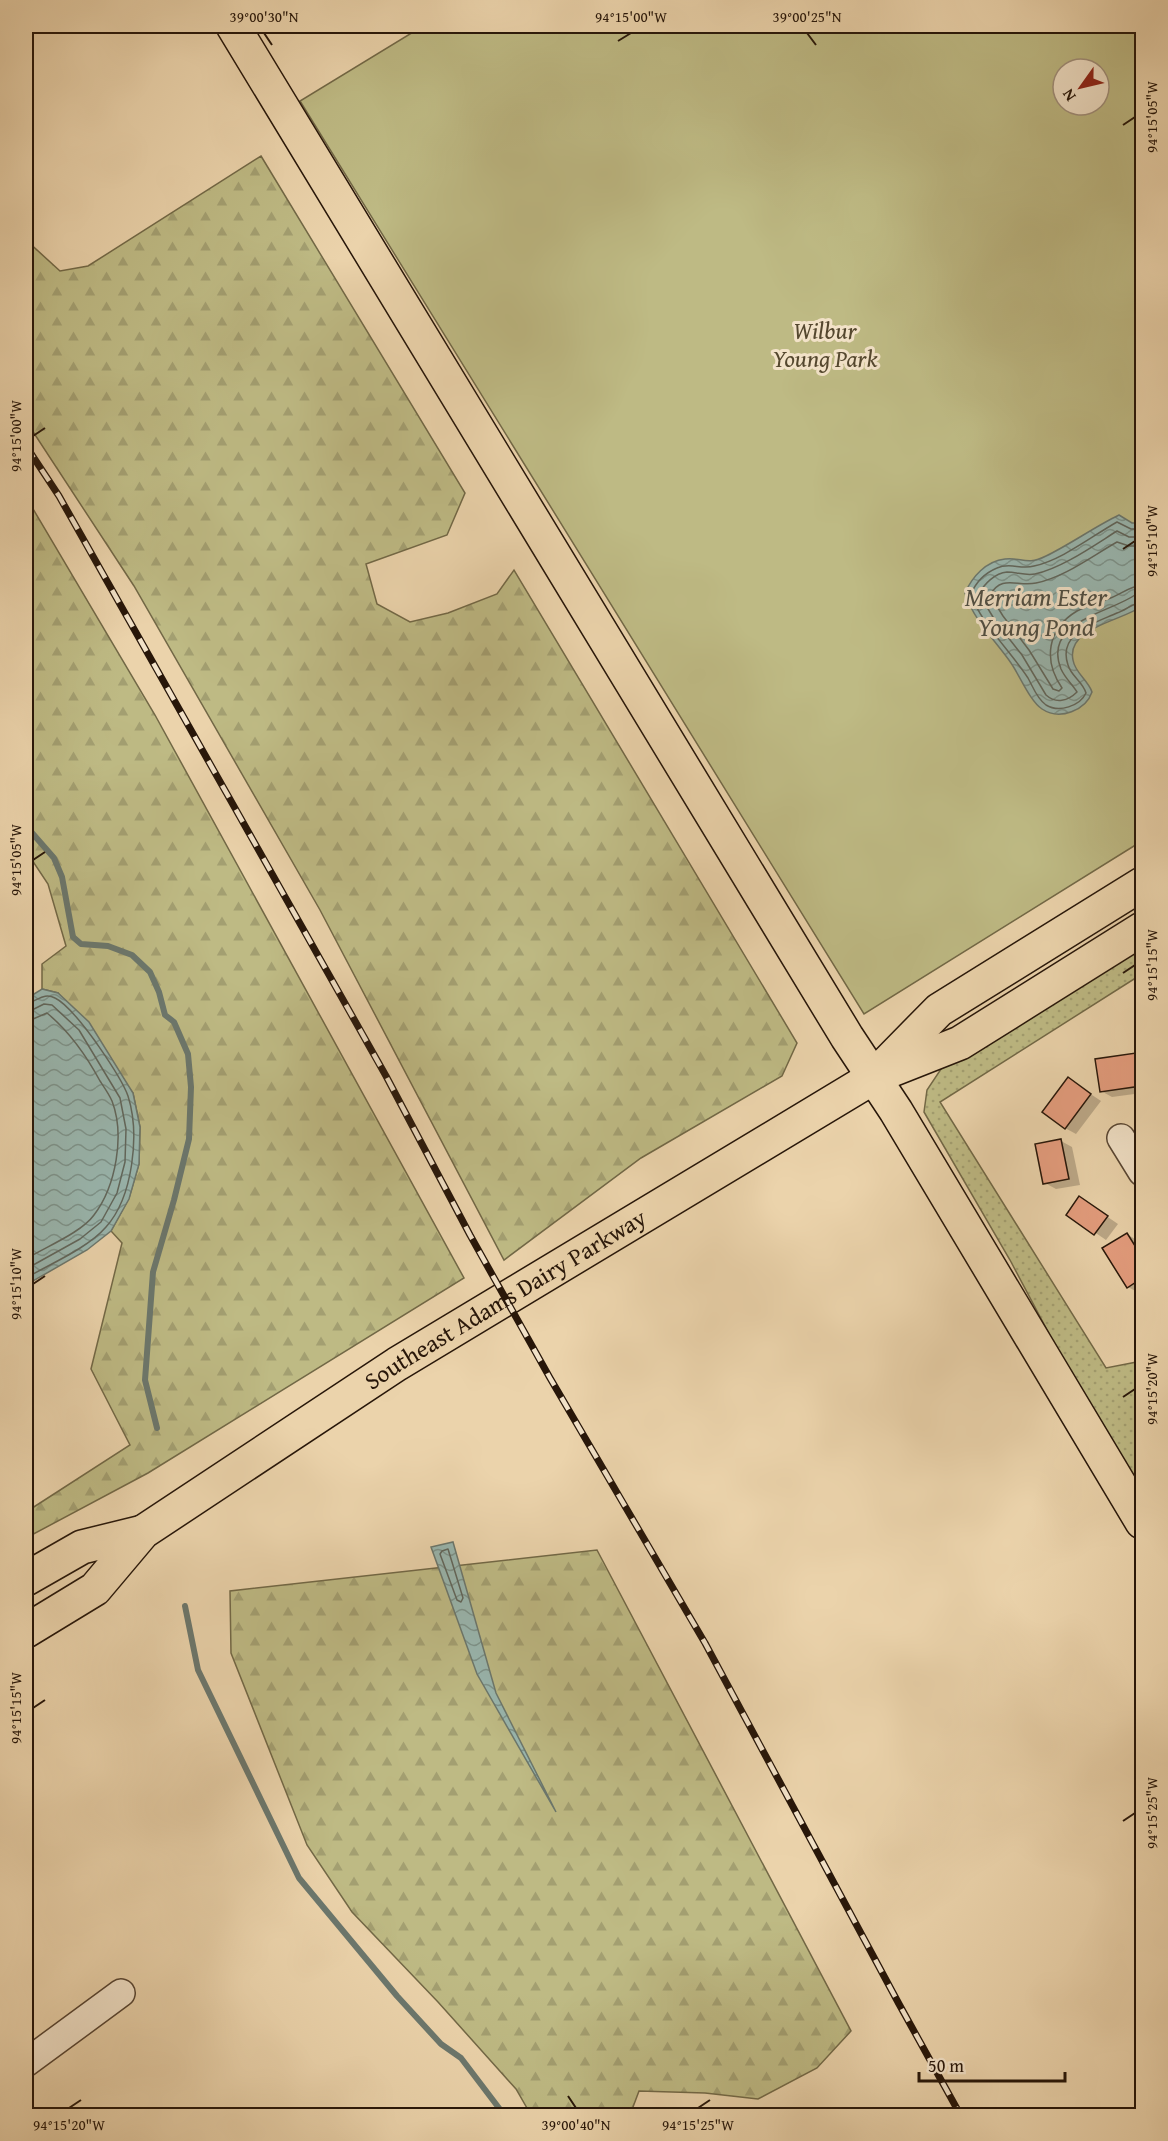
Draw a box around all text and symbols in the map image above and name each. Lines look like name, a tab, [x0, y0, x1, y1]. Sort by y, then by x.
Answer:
text: 39°00'30"N	[230, 6, 299, 27]
text: 94°15'00"W	[595, 6, 667, 27]
text: 39°00'25"N	[773, 6, 842, 27]
north arrow	[1051, 57, 1111, 117]
text: 94°15'05"W	[1141, 81, 1162, 153]
text: N	[1055, 84, 1082, 107]
park label: Wilbur Young Park	[772, 313, 878, 376]
text: 94°15'00"W	[5, 400, 26, 472]
text: 94°15'10"W	[1141, 505, 1162, 577]
water label: Merriam Ester Young Pond	[965, 577, 1109, 646]
text: 94°15'05"W	[5, 824, 26, 896]
text: 94°15'15"W	[1141, 929, 1162, 1001]
street label: Southeast Adams Dairy Parkway	[357, 1200, 653, 1398]
text: 94°15'10"W	[5, 1248, 26, 1320]
text: 94°15'20"W	[1141, 1353, 1162, 1425]
text: 94°15'15"W	[5, 1672, 26, 1744]
text: 94°15'25"W	[1141, 1777, 1162, 1849]
scale bar	[919, 2045, 1064, 2083]
text: 50 m	[928, 2052, 964, 2079]
text: 94°15'20"W	[33, 2114, 105, 2135]
text: 39°00'40"N	[542, 2114, 611, 2135]
text: 94°15'25"W	[662, 2114, 734, 2135]

